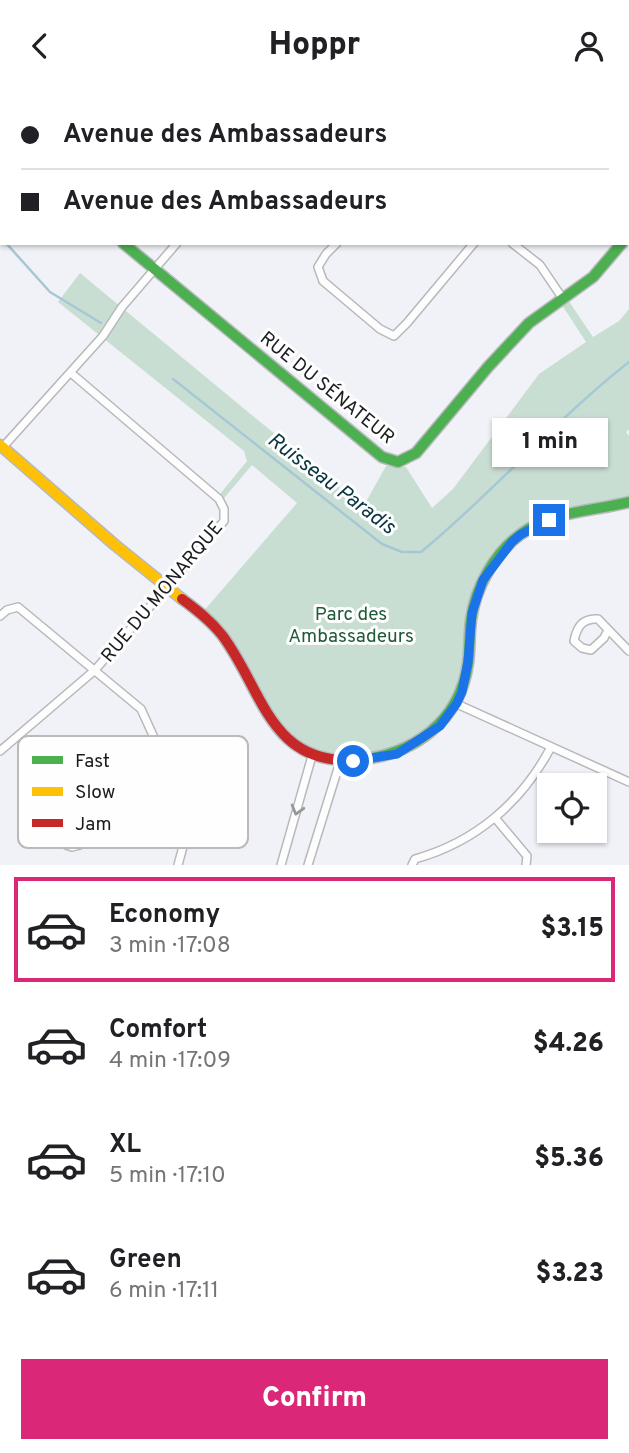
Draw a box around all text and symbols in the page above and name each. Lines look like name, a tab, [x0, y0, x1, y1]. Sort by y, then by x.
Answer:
text: Hoppr	[269, 26, 360, 66]
icon: back	[21, 27, 59, 65]
icon: person	[570, 27, 608, 65]
text: Avenue des Ambassadeurs	[63, 119, 387, 152]
text: Avenue des Ambassadeurs	[63, 186, 387, 219]
street label: RUE DU SÉNATEUR	[255, 326, 400, 450]
callout: 1 min	[491, 419, 607, 467]
water label: Ruisseau Paradis	[262, 427, 401, 542]
text: 1 min	[522, 428, 578, 457]
route end	[533, 504, 565, 536]
street label: RUE DU MONARQUE	[96, 517, 229, 668]
park label: Parc des Ambassadeurs	[288, 603, 414, 649]
legend	[18, 736, 248, 848]
route start	[337, 745, 369, 777]
text: Fast	[75, 750, 110, 774]
map controls	[537, 773, 607, 843]
button: locate	[537, 773, 607, 843]
text: Slow	[75, 781, 115, 805]
one-way arrow	[290, 804, 305, 816]
text: Jam	[75, 813, 112, 837]
icon: car	[25, 898, 88, 961]
text: Economy	[109, 899, 220, 932]
text: $3.15	[540, 913, 604, 946]
text: 3 min · 17:08	[109, 932, 231, 961]
icon: car	[25, 1013, 88, 1076]
text: Comfort	[109, 1014, 207, 1047]
text: $4.26	[533, 1028, 604, 1061]
text: 4 min · 17:09	[109, 1047, 231, 1076]
icon: car	[25, 1128, 88, 1191]
text: XL	[109, 1129, 141, 1162]
text: $5.36	[534, 1143, 604, 1176]
text: 5 min · 17:10	[109, 1162, 226, 1191]
icon: car	[25, 1243, 88, 1306]
text: Green	[109, 1244, 182, 1277]
text: $3.23	[535, 1258, 604, 1291]
text: 6 min · 17:11	[109, 1277, 219, 1306]
button: Confirm	[21, 1359, 608, 1439]

